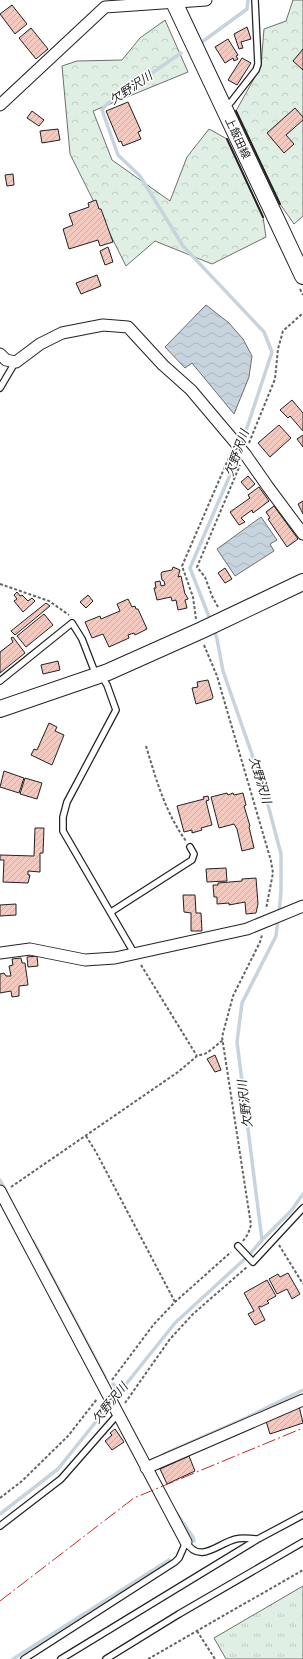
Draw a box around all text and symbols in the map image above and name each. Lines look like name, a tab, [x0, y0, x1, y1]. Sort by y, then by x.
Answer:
water label: 欠野沢川	[107, 67, 156, 106]
street label: 上飯田線	[223, 115, 254, 160]
water label: 欠野沢川	[221, 426, 252, 478]
water label: 欠野沢川	[247, 755, 275, 807]
water label: 欠野沢川	[234, 1077, 254, 1129]
water label: 欠野沢川	[89, 1378, 131, 1425]

